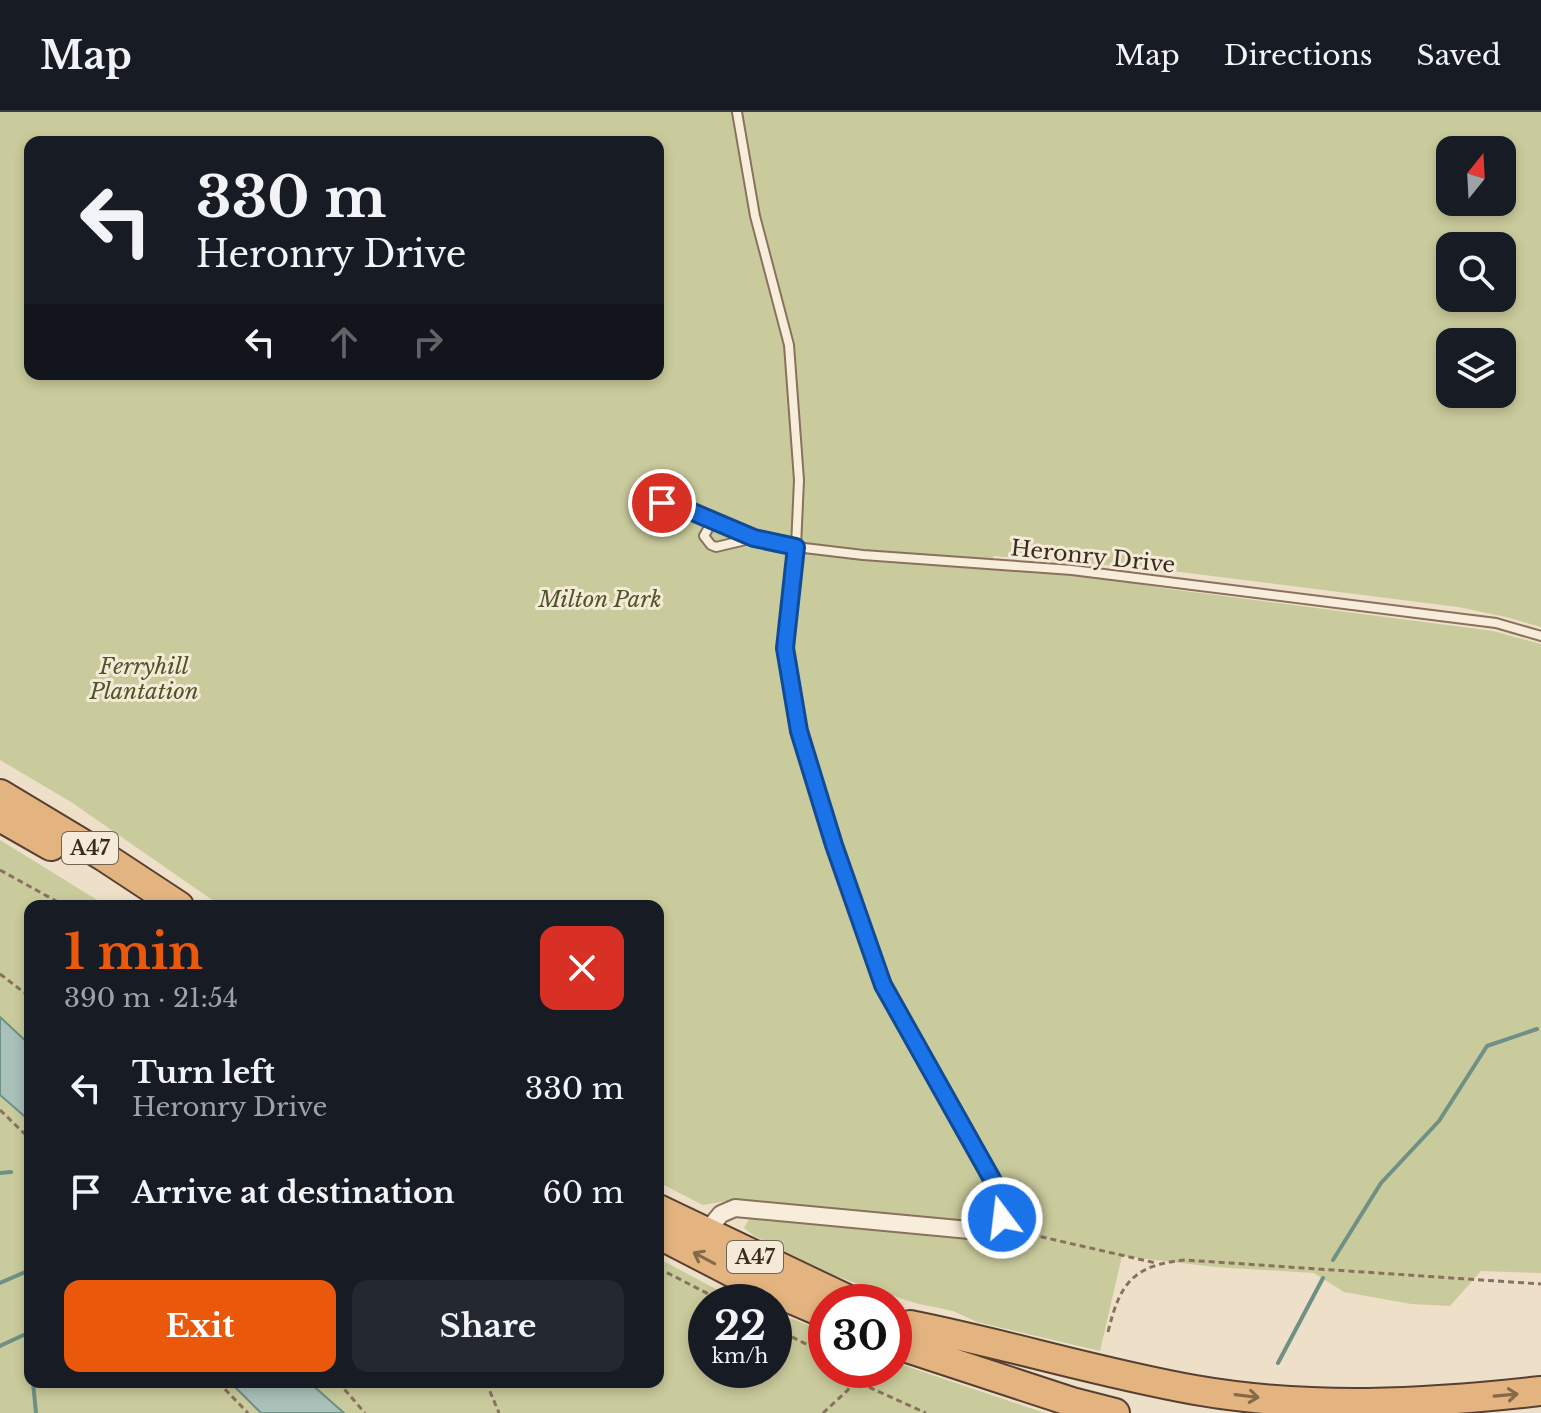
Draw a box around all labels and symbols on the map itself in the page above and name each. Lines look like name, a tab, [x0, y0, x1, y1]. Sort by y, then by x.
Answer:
north arrow	[1436, 136, 1516, 216]
pin	[628, 469, 696, 537]
street label: Heronry Drive	[1009, 534, 1177, 579]
park label: Milton Park	[537, 586, 662, 613]
park label: Ferryhill Plantation	[88, 653, 199, 705]
road number: A47	[62, 832, 118, 864]
position arrow	[960, 1176, 1044, 1260]
road number: A47	[727, 1241, 783, 1273]
one-way arrow	[693, 1250, 717, 1266]
speed limit sign: 30	[808, 1284, 912, 1388]
one-way arrow	[1492, 1387, 1519, 1402]
one-way arrow	[1233, 1389, 1260, 1404]

